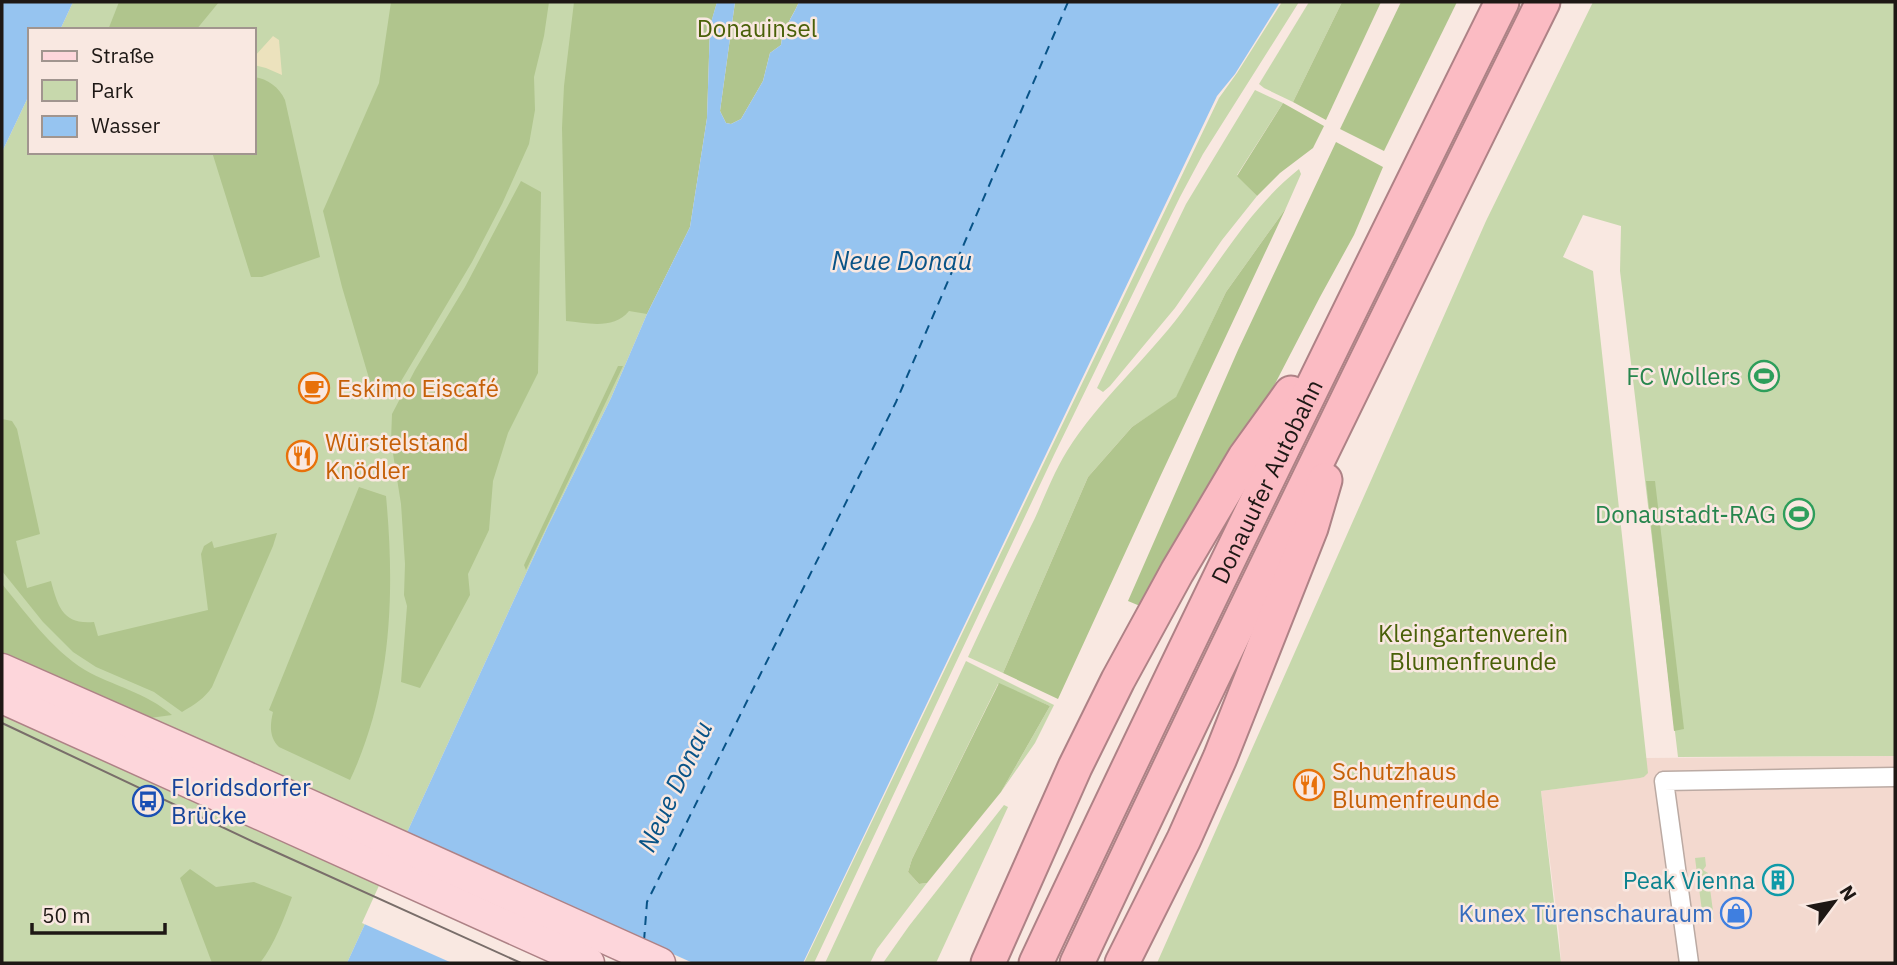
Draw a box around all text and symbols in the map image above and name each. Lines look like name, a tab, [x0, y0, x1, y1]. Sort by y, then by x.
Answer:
park label: Donauinsel	[697, 12, 817, 44]
legend	[28, 28, 256, 154]
text: Straße	[91, 41, 154, 69]
text: Park	[91, 76, 134, 104]
text: Wasser	[91, 111, 161, 139]
water label: Neue Donau	[832, 243, 972, 277]
sports icon: FC Wollers	[1747, 359, 1781, 393]
place label: FC Wollers	[1626, 360, 1741, 392]
cafe icon: Eskimo Eiscafé	[297, 371, 331, 405]
place label: Eskimo Eiscafé	[337, 372, 499, 404]
street label: Donauufer Autobahn	[1203, 374, 1330, 589]
place label: Würstelstand Knödler	[325, 426, 469, 486]
restaurant icon: Würstelstand Knödler	[285, 439, 319, 473]
sports icon: Donaustadt-RAG	[1782, 497, 1816, 531]
place label: Donaustadt-RAG	[1595, 498, 1776, 530]
park label: Kleingartenverein Blumenfreunde	[1378, 617, 1568, 677]
water label: Neue Donau	[629, 715, 719, 857]
place label: Schutzhaus Blumenfreunde	[1332, 755, 1500, 815]
restaurant icon: Schutzhaus Blumenfreunde	[1292, 768, 1326, 802]
place label: Floridsdorfer Brücke	[171, 771, 311, 831]
bus stop icon: Floridsdorfer Brücke	[131, 784, 165, 818]
building icon: Peak Vienna	[1761, 863, 1795, 897]
place label: Peak Vienna	[1623, 864, 1755, 896]
north arrow	[1799, 867, 1869, 937]
text: N	[1835, 881, 1862, 905]
scale bar	[32, 892, 164, 936]
shop icon: Kunex Türenschauraum	[1719, 896, 1753, 930]
place label: Kunex Türenschauraum	[1458, 897, 1713, 929]
text: 50 m	[42, 901, 91, 929]

